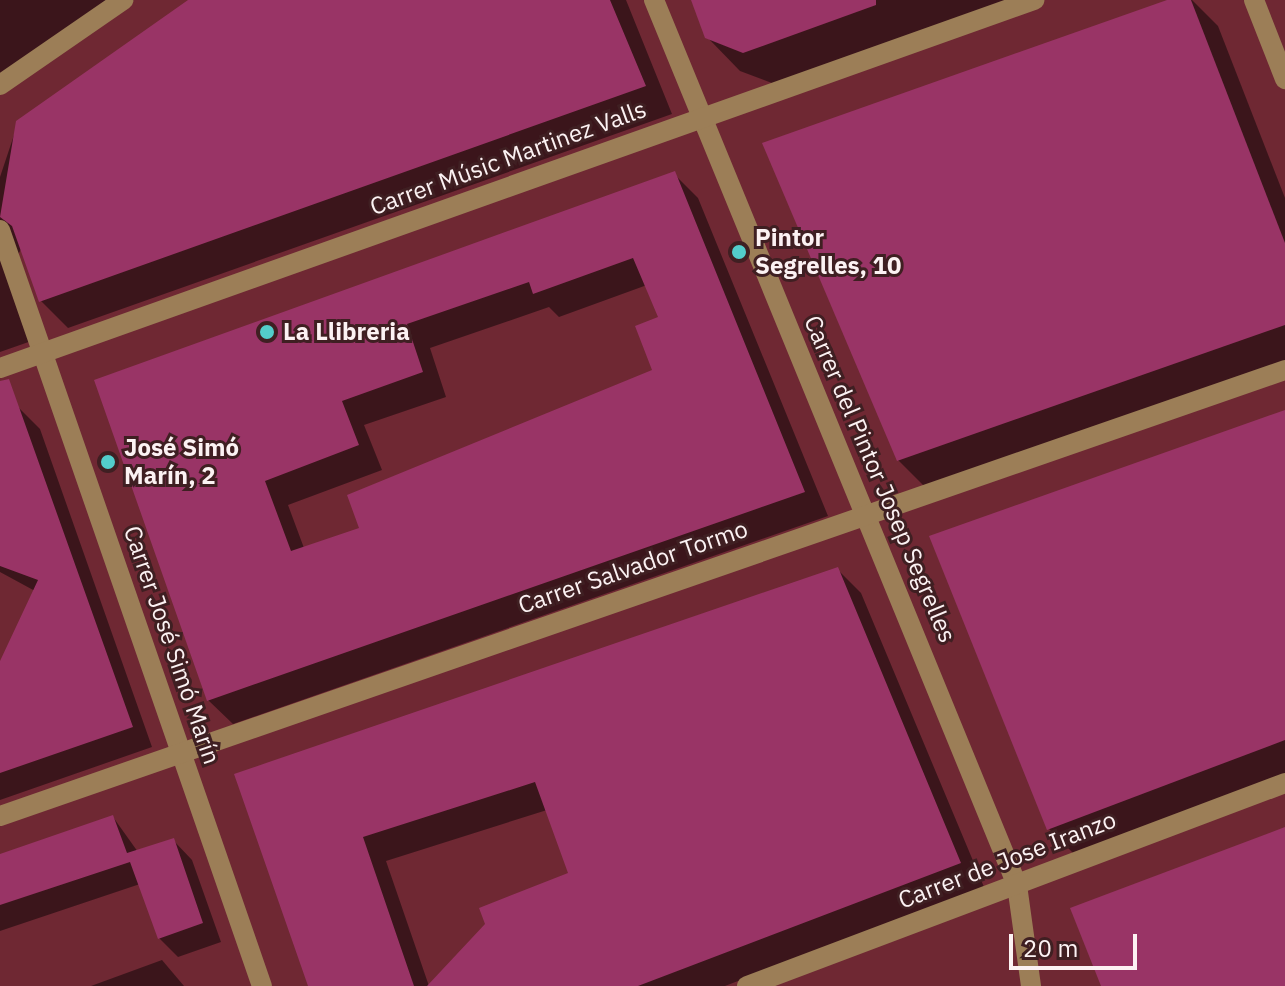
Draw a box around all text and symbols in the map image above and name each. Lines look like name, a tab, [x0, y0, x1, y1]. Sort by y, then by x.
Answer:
street label: Carrer Músic Martinez Valls	[366, 95, 650, 221]
place label: Pintor Segrelles, 10	[755, 224, 901, 280]
marker: Pintor Segrelles, 10	[730, 243, 748, 261]
street label: Carrer del Pintor Josep Segrelles	[798, 311, 962, 647]
place label: La Llibreria	[283, 318, 410, 346]
marker: La Llibreria	[258, 323, 276, 341]
place label: José Simó Marín, 2	[124, 434, 239, 490]
marker: José Simó Marín, 2	[99, 453, 117, 471]
street label: Carrer Salvador Tormo	[514, 514, 752, 620]
street label: Carrer José Simó Marín	[118, 522, 226, 768]
street label: Carrer de Jose Iranzo	[894, 805, 1120, 915]
scale bar	[1013, 918, 1141, 968]
text: 20 m	[1023, 932, 1078, 964]

